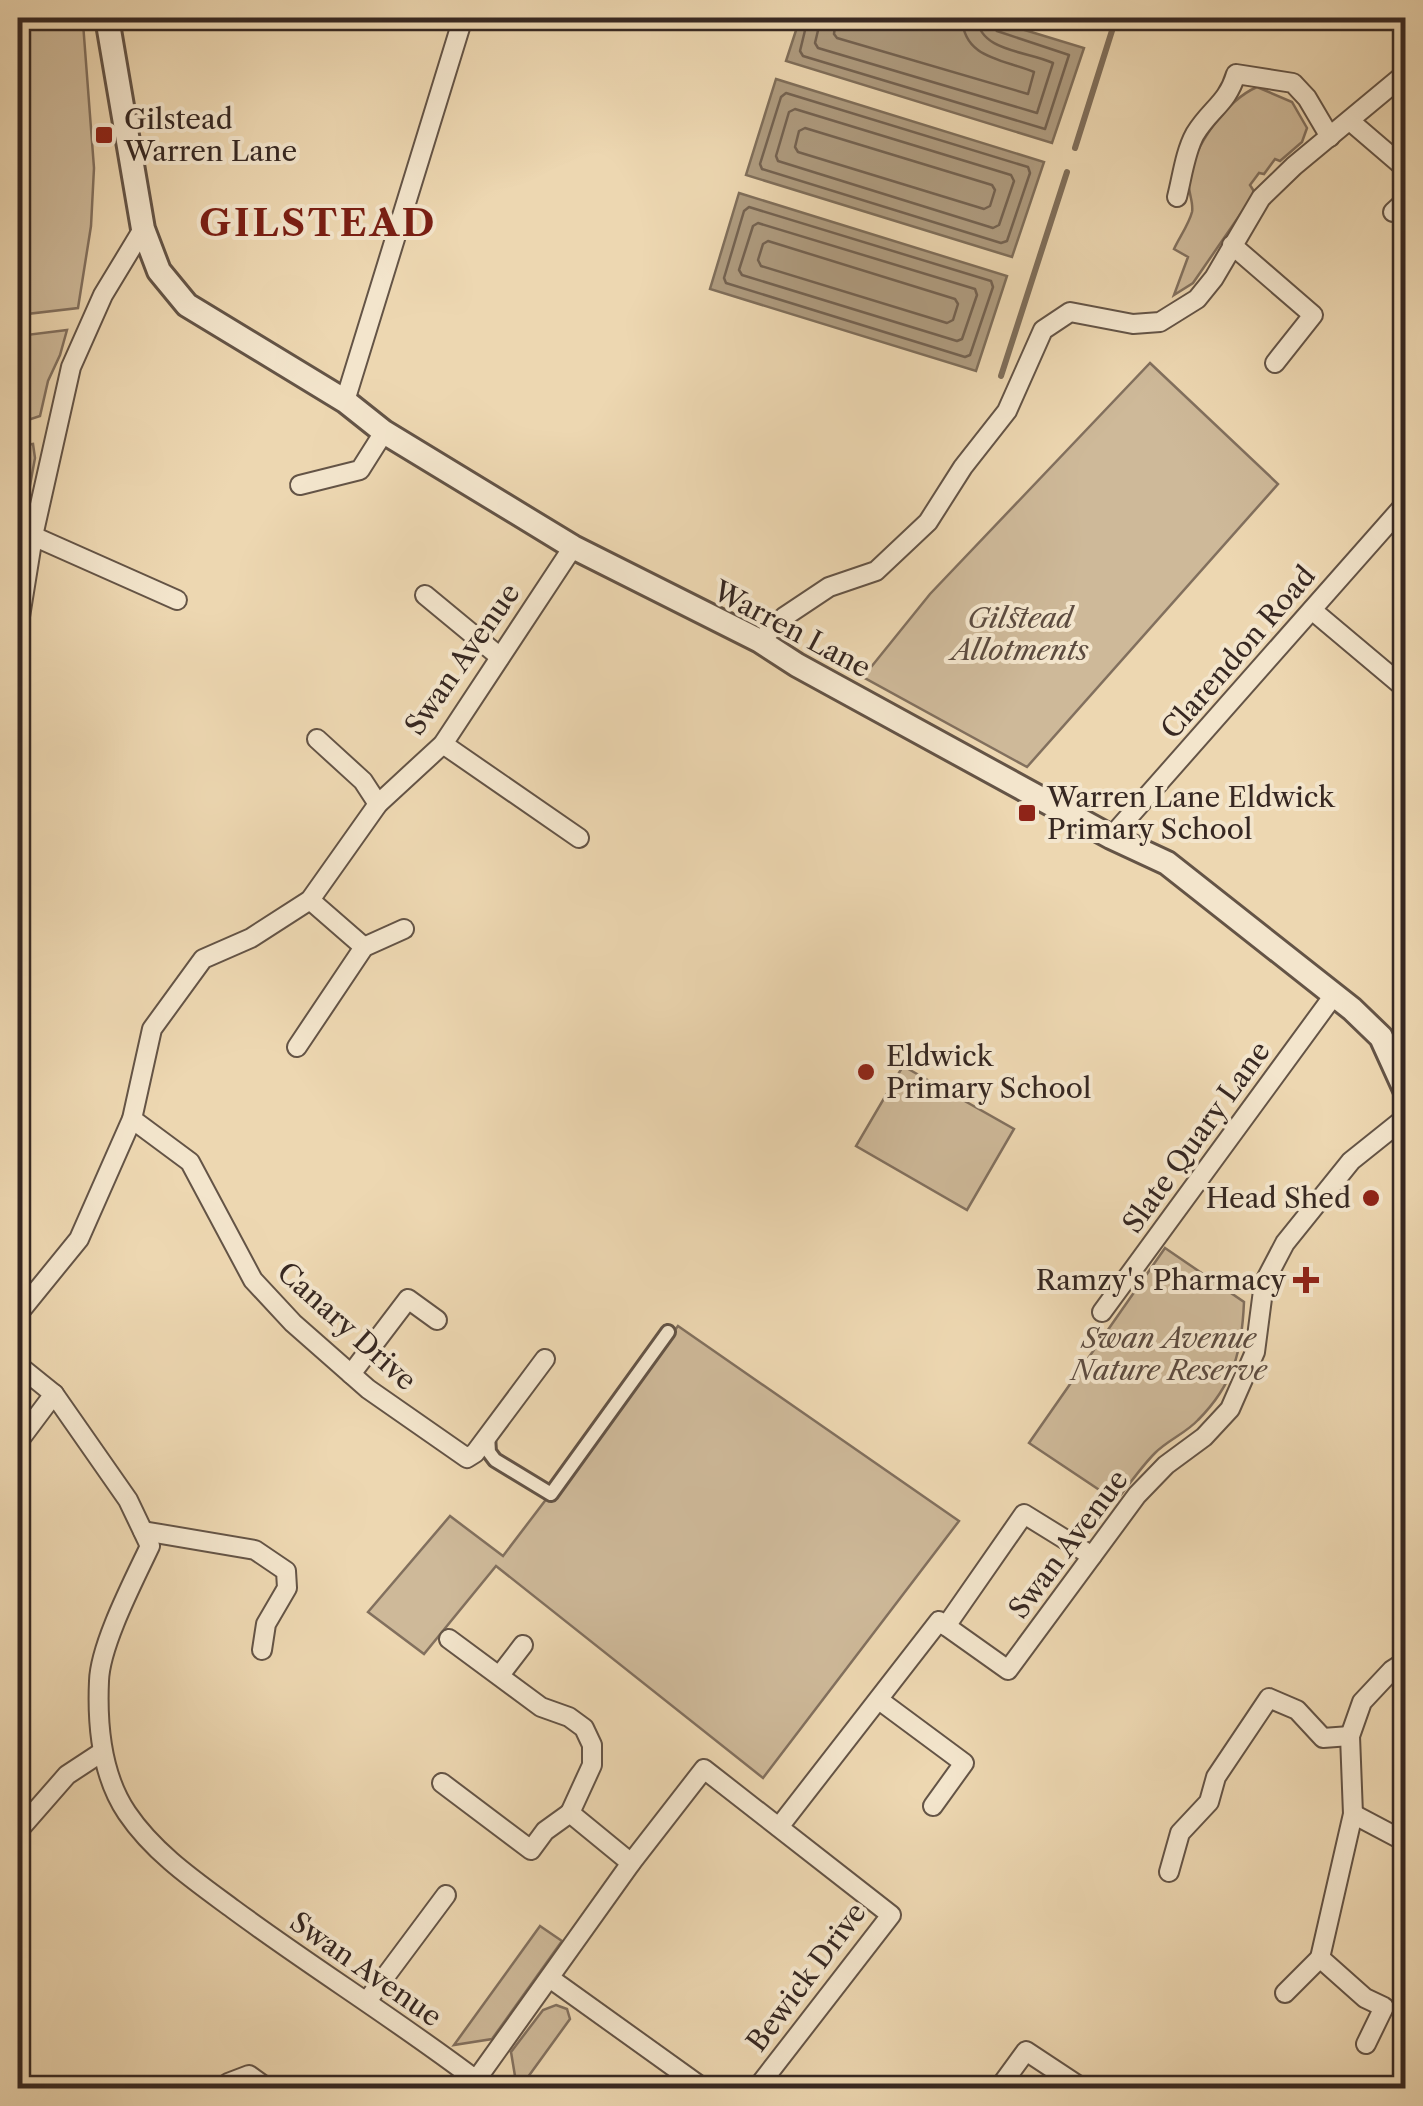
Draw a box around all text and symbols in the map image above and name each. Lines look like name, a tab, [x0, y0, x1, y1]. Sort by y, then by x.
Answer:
place label: Gilstead Warren Lane	[123, 102, 297, 168]
marker: Gilstead Warren Lane	[93, 124, 115, 146]
district label: GILSTEAD	[199, 199, 437, 246]
street label: Clarendon Road	[1154, 559, 1322, 745]
street label: Warren Lane	[707, 573, 876, 685]
street label: Swan Avenue	[397, 577, 527, 741]
park label: Gilstead Allotments	[947, 601, 1089, 667]
place label: Warren Lane Eldwick Primary School	[1046, 780, 1336, 846]
marker: Warren Lane Eldwick Primary School	[1016, 802, 1038, 824]
street label: Slate Quary Lane	[1115, 1035, 1277, 1239]
place label: Eldwick Primary School	[886, 1039, 1091, 1105]
marker: Eldwick Primary School	[855, 1061, 877, 1083]
place label: Head Shed	[1206, 1181, 1351, 1215]
marker: Head Shed	[1360, 1187, 1382, 1209]
street label: Canary Drive	[270, 1255, 424, 1397]
place label: Ramzy's Pharmacy	[1036, 1263, 1286, 1297]
marker: Ramzy's Pharmacy	[1295, 1269, 1317, 1291]
park label: Swan Avenue Nature Reserve	[1069, 1321, 1269, 1387]
street label: Swan Avenue	[1001, 1463, 1135, 1625]
street label: Bewick Drive	[739, 1896, 873, 2058]
street label: Swan Avenue	[284, 1904, 448, 2034]

